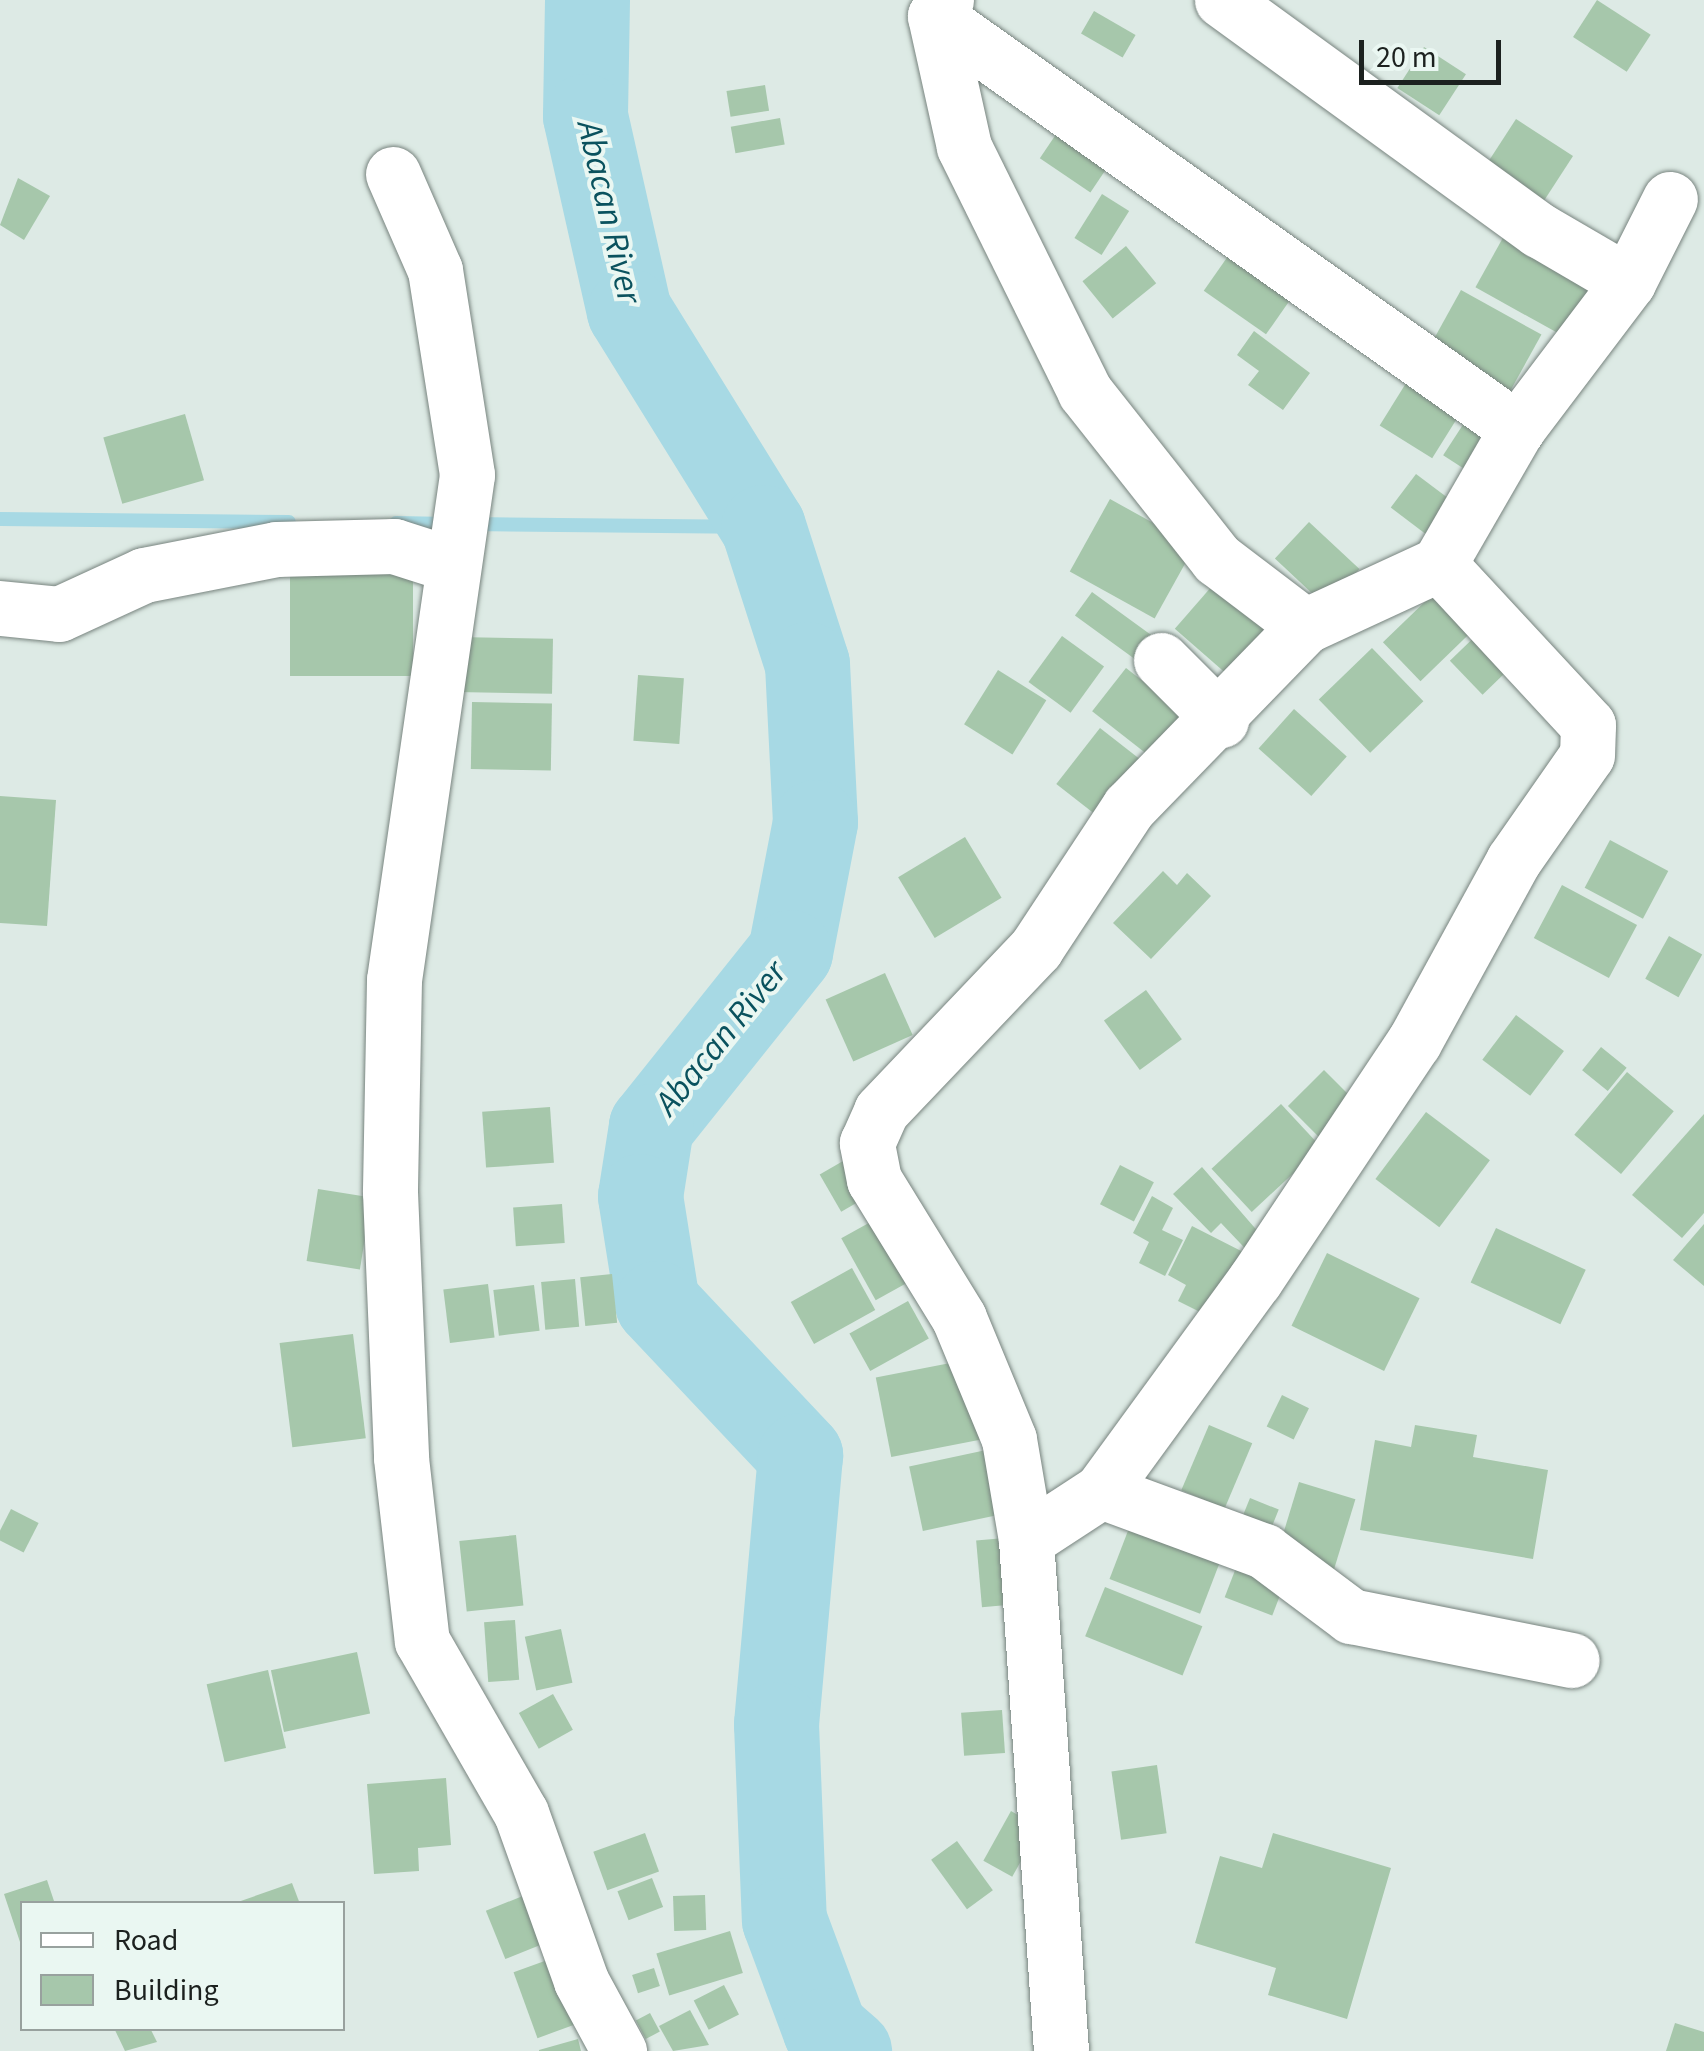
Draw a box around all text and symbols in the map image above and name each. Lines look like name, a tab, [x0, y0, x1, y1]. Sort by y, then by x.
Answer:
scale bar	[1364, 20, 1506, 82]
text: 20 m	[1376, 36, 1437, 79]
water label: Abacan River	[568, 116, 650, 308]
water label: Abacan River	[646, 952, 796, 1124]
legend	[20, 1901, 345, 2031]
text: Road	[114, 1919, 178, 1962]
text: Building	[114, 1969, 219, 2012]

